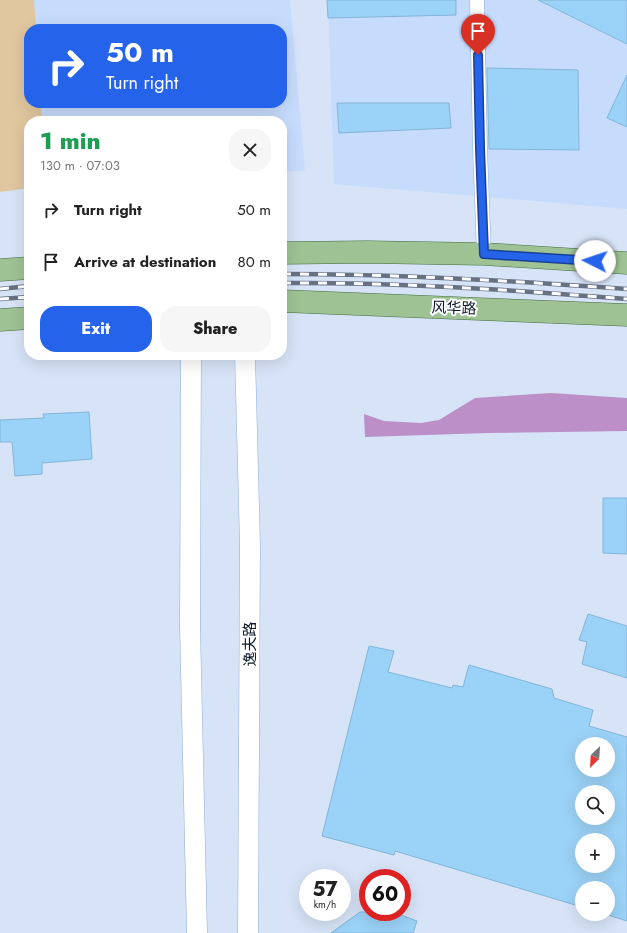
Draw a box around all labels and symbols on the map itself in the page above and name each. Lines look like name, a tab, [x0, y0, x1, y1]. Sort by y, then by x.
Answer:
pin	[461, 14, 495, 55]
position arrow	[574, 240, 616, 282]
street label: 风华路	[431, 296, 477, 320]
street label: 逸夫路	[239, 621, 261, 667]
north arrow	[575, 737, 615, 777]
speed limit sign: 60	[359, 869, 411, 921]

